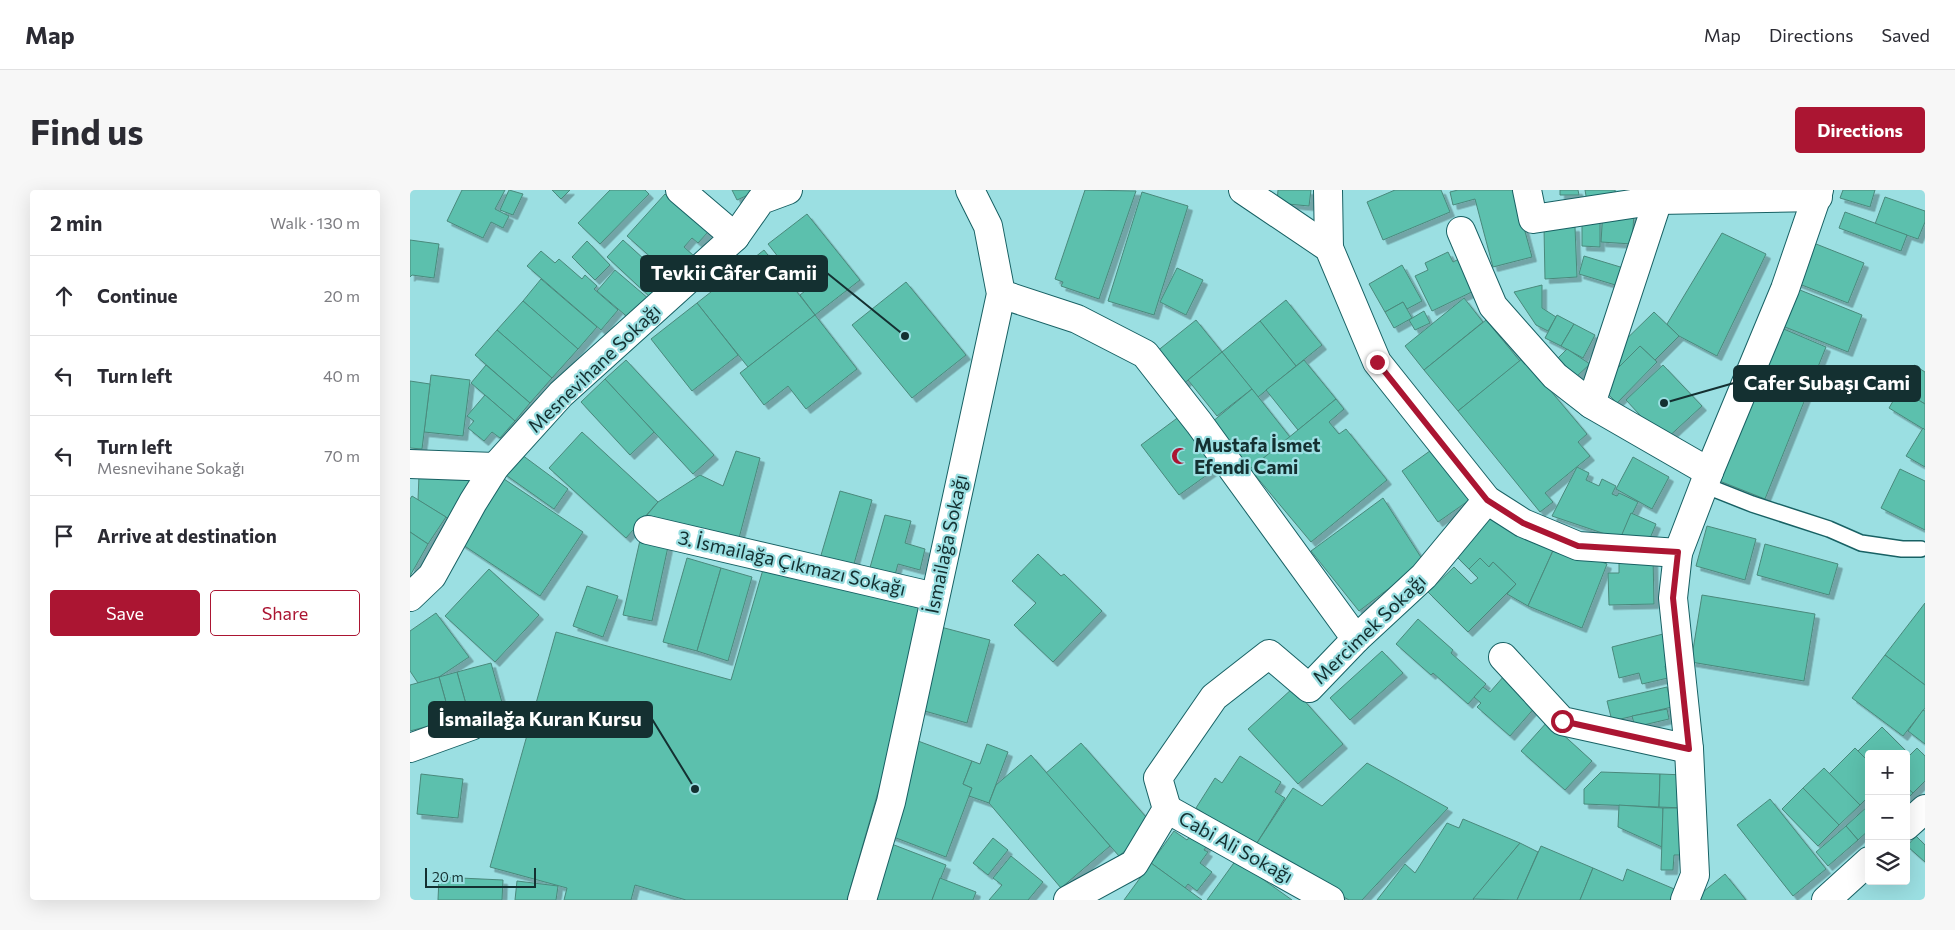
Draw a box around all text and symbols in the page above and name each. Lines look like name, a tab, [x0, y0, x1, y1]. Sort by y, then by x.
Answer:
text: Map	[25, 20, 75, 49]
text: Map	[1704, 24, 1741, 46]
text: Directions	[1769, 24, 1853, 46]
text: Saved	[1881, 24, 1930, 46]
button: Directions	[1795, 107, 1925, 153]
text: Find us	[30, 109, 144, 152]
text: 2 min	[50, 210, 102, 235]
text: Walk · 130 m	[270, 213, 360, 232]
callout: Tevkii Câfer Camii	[641, 256, 827, 291]
text: Tevkii Câfer Camii	[651, 260, 817, 284]
icon: ahead	[50, 282, 78, 310]
text: Continue	[97, 284, 177, 307]
text: 20 m	[324, 286, 360, 305]
street label: Mesnevihane Sokağı	[523, 298, 665, 437]
route end	[1366, 351, 1389, 374]
icon: left	[50, 362, 78, 390]
text: Turn left	[97, 364, 172, 387]
text: 40 m	[323, 366, 360, 385]
callout: Cafer Subaşı Cami	[1734, 366, 1920, 401]
text: Cafer Subaşı Cami	[1744, 370, 1910, 394]
place label: Mustafa İsmet Efendi Cami	[1194, 433, 1320, 478]
text: Turn left	[97, 435, 172, 458]
icon: left	[50, 442, 78, 470]
text: 70 m	[324, 446, 360, 465]
mosque icon: Mustafa İsmet Efendi Cami	[1170, 446, 1190, 466]
text: Mesnevihane Sokağı	[97, 458, 245, 477]
street label: İsmailağa Sokağı	[920, 472, 971, 616]
icon: arrive	[50, 522, 78, 550]
text: Arrive at destination	[97, 524, 277, 547]
street label: 3. İsmailağa Çıkmazı Sokağı	[676, 525, 908, 600]
street label: Mercimek Sokağı	[1307, 569, 1430, 688]
button: Save	[50, 590, 200, 636]
button: Share	[210, 590, 360, 636]
callout: İsmailağa Kuran Kursu	[429, 702, 652, 737]
text: İsmailağa Kuran Kursu	[438, 706, 642, 730]
route start	[1551, 710, 1574, 733]
map controls	[1865, 750, 1910, 885]
button: +	[1865, 750, 1910, 795]
button: −	[1865, 795, 1910, 840]
street label: Cabi Ali Sokağı	[1175, 806, 1297, 887]
button: layers	[1865, 840, 1910, 885]
scale bar	[425, 865, 536, 888]
text: 20 m	[432, 868, 464, 885]

